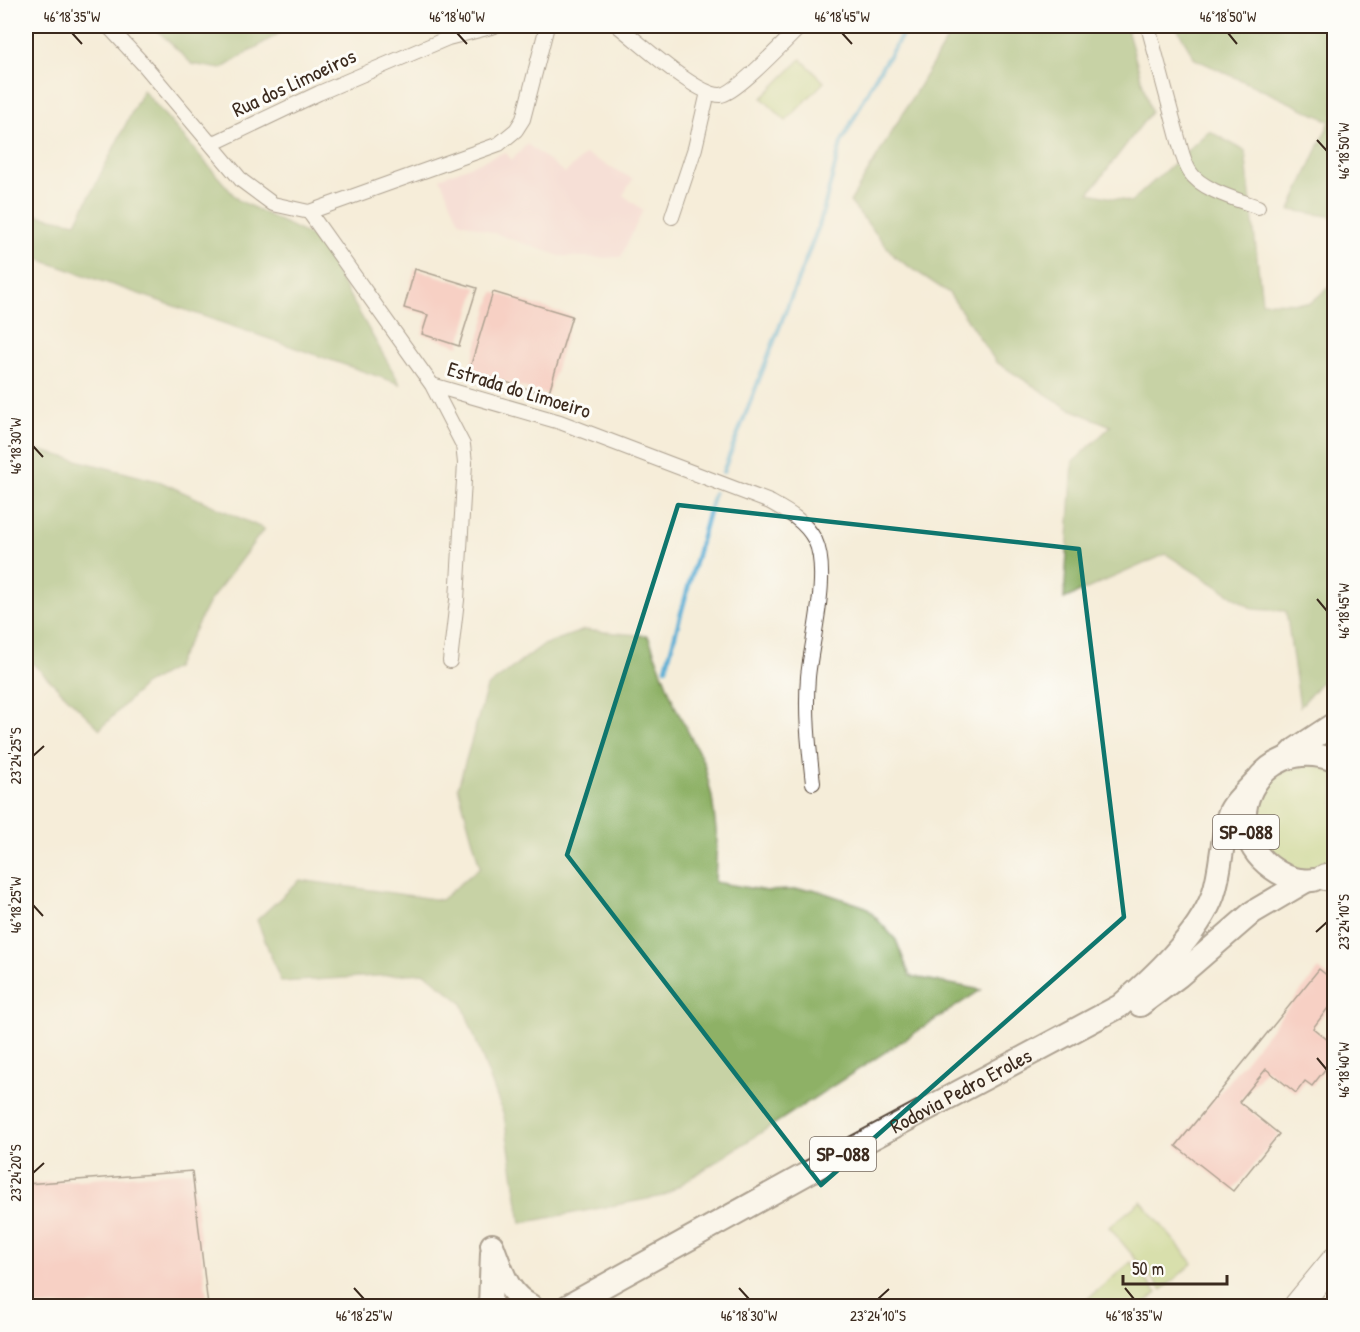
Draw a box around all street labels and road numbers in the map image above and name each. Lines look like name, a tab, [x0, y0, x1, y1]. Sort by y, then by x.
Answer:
street label: Rua dos Limoeiros	[227, 41, 360, 124]
street label: Estrada do Limoeiro	[444, 354, 594, 425]
road number: SP-088	[1213, 815, 1279, 849]
street label: Rodovia Pedro Eroles	[885, 1041, 1037, 1140]
road number: SP-088	[810, 1137, 876, 1171]

